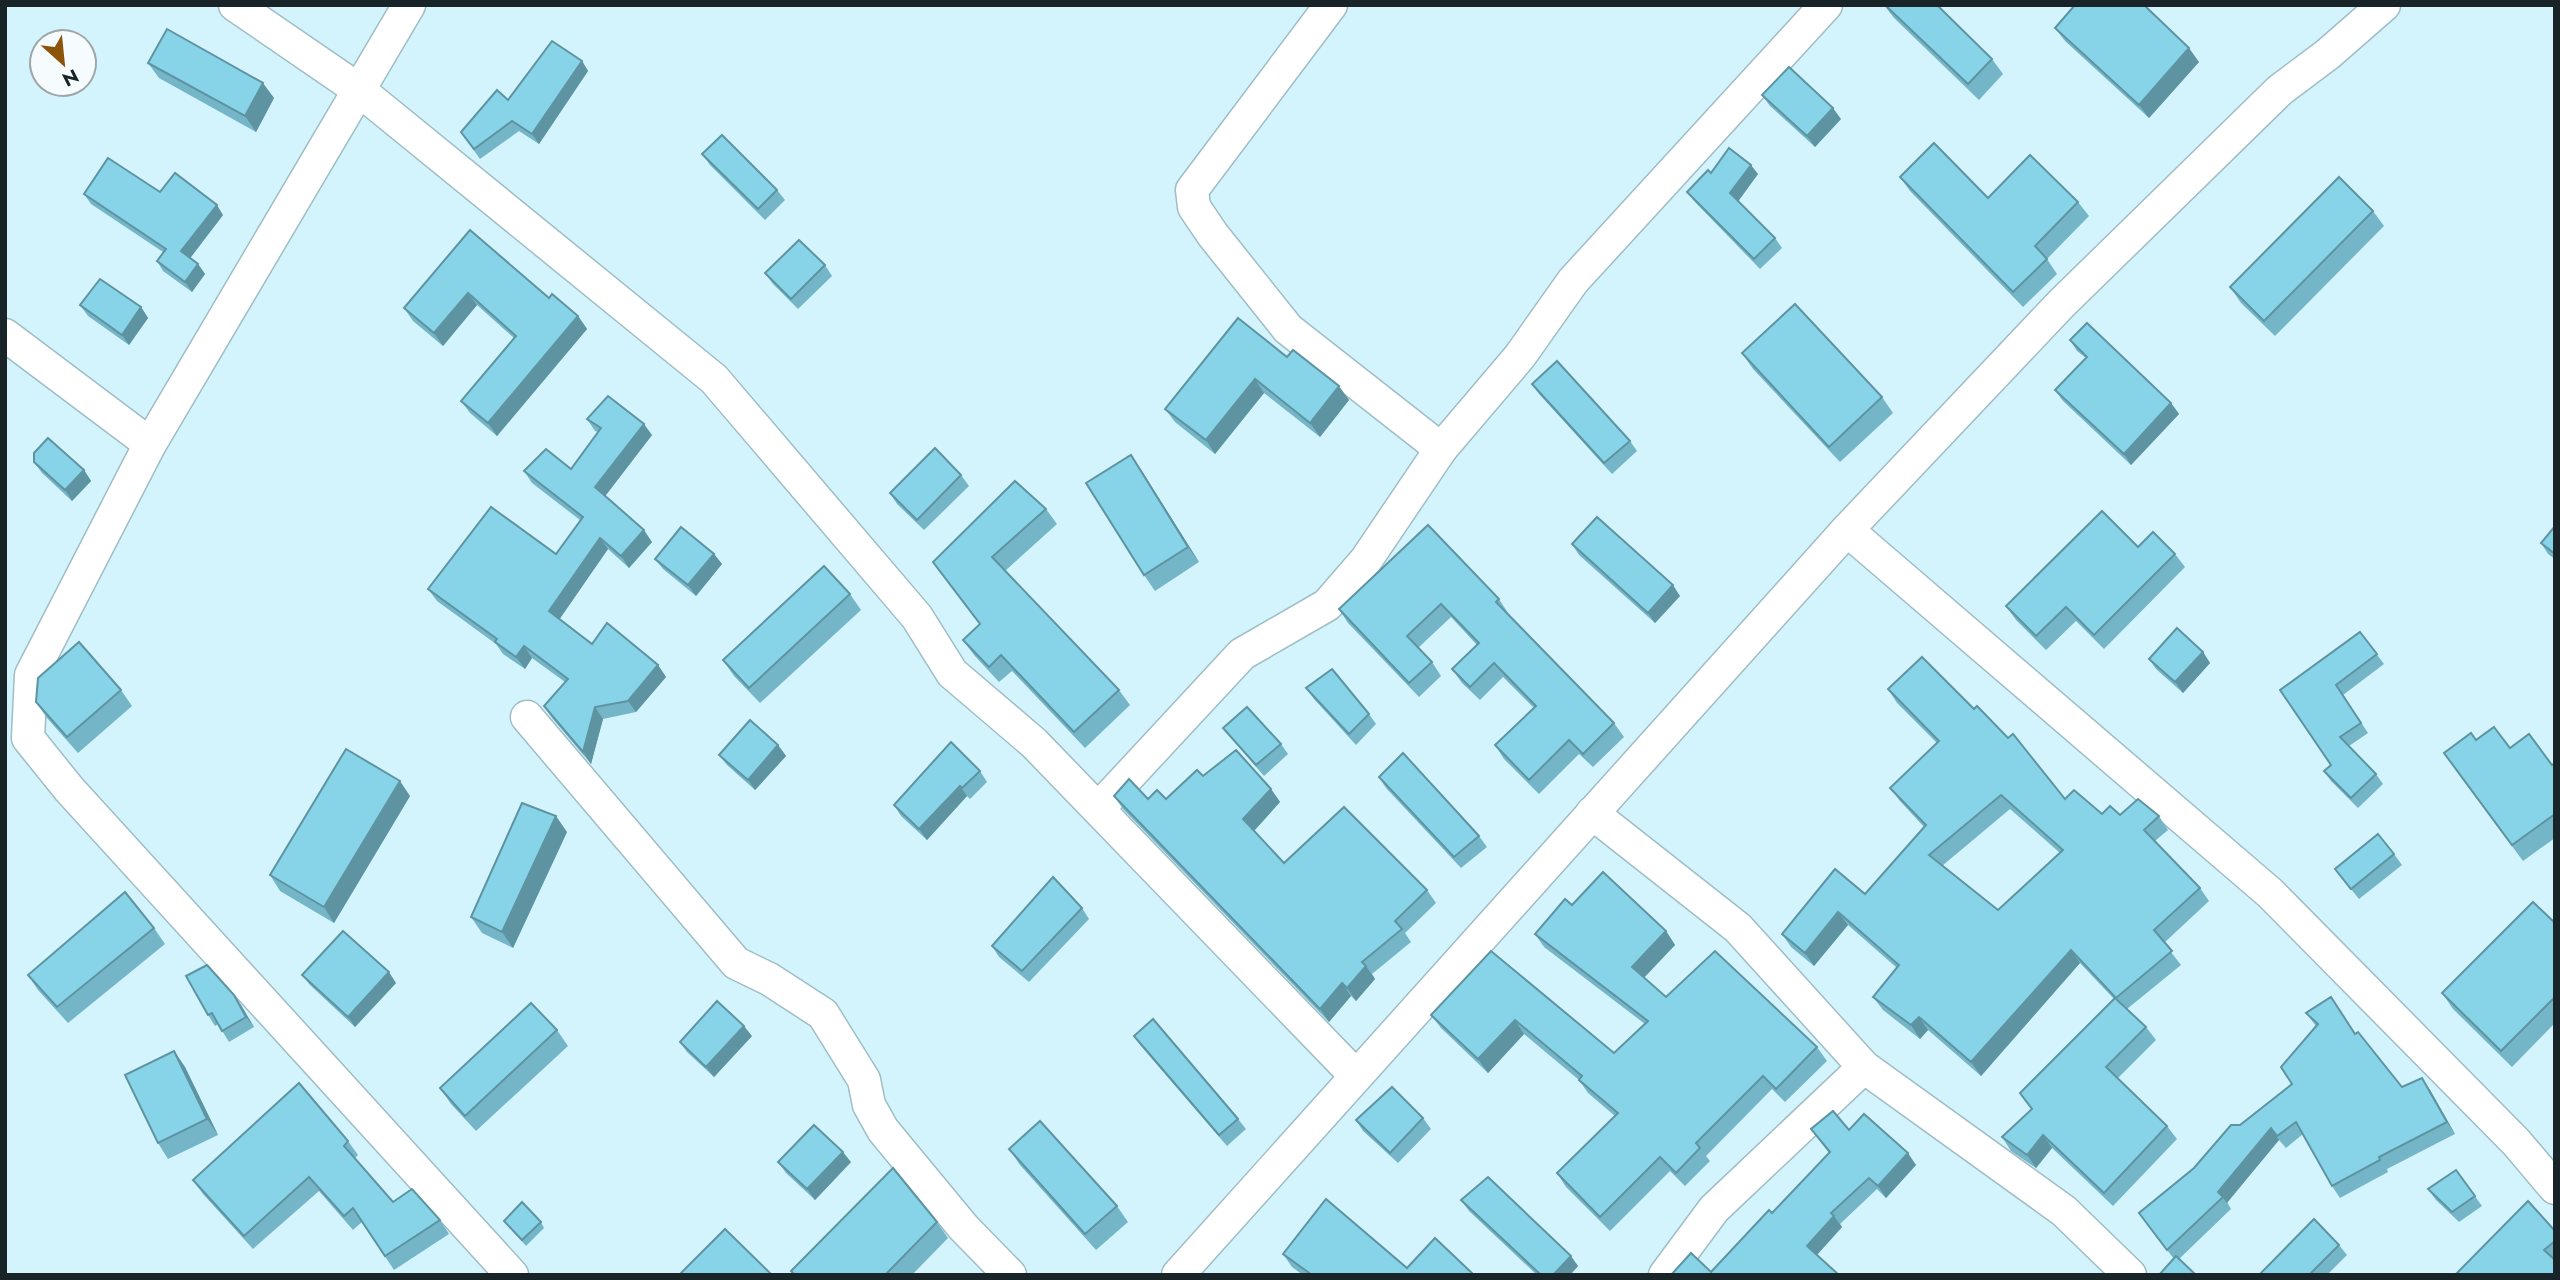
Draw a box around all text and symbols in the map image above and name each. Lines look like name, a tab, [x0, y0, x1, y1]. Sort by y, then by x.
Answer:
north arrow	[28, 28, 98, 98]
text: N	[58, 62, 83, 93]

